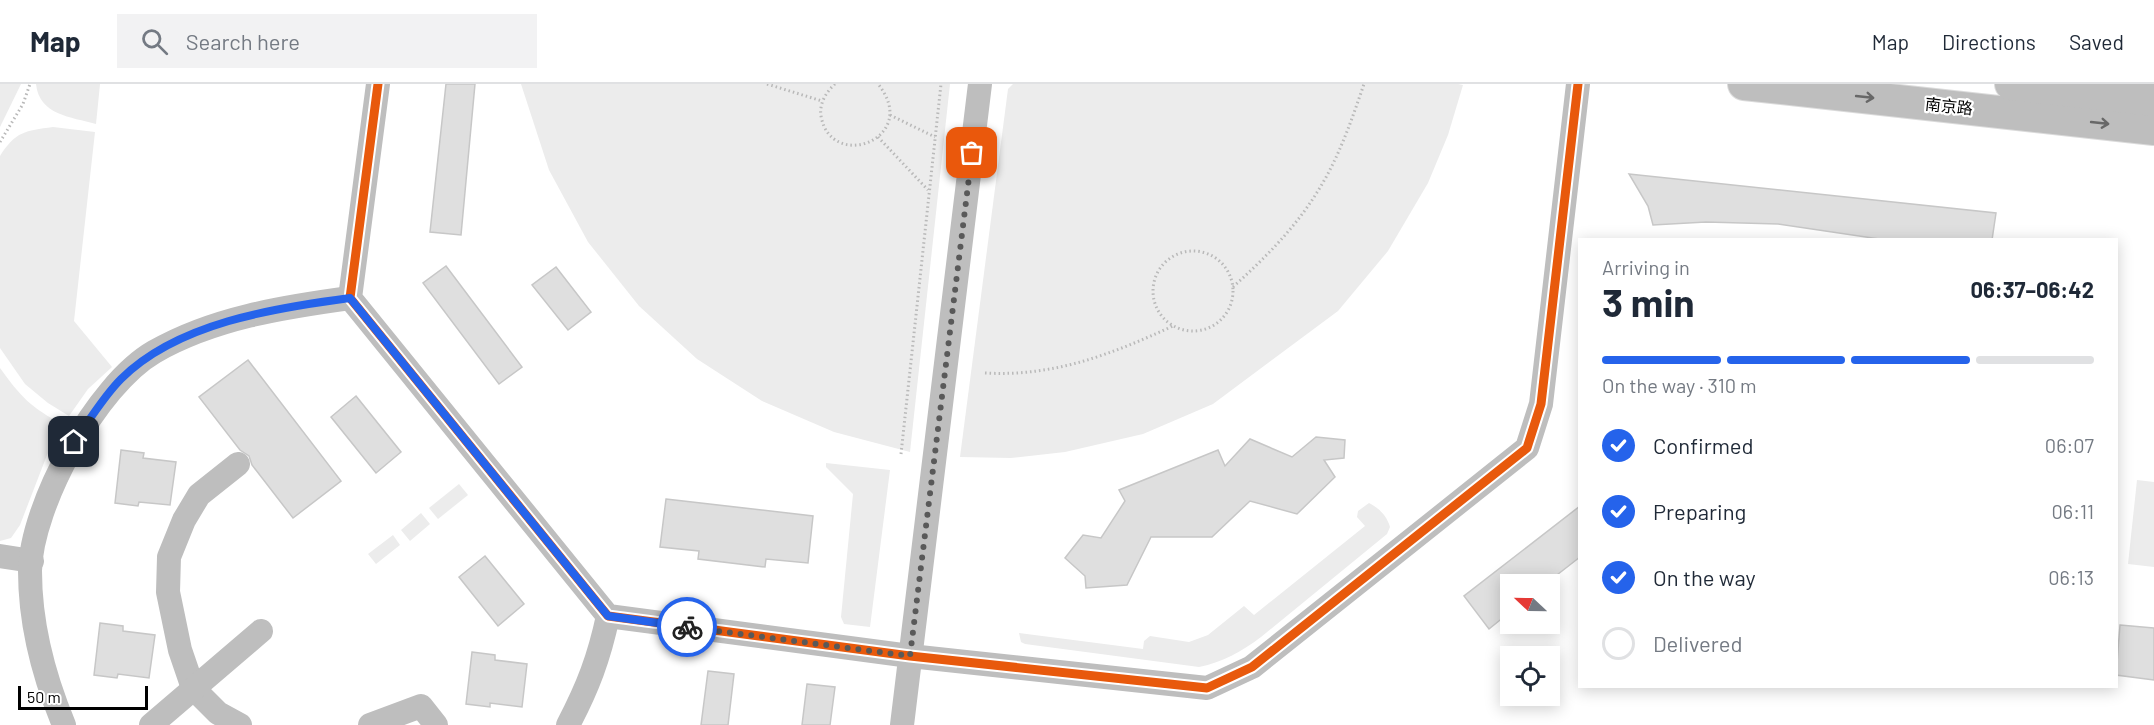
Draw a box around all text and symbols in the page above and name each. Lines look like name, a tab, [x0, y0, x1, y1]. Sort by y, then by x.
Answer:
search box	[117, 14, 537, 68]
text: Map	[30, 24, 81, 58]
icon: search	[138, 25, 171, 58]
text: Search here	[186, 28, 300, 54]
text: Map	[1872, 29, 1909, 54]
text: Directions	[1942, 29, 2036, 54]
text: Saved	[2069, 29, 2124, 54]
one-way arrow	[1854, 92, 1874, 103]
street label: 南京路	[1924, 94, 1974, 117]
one-way arrow	[2090, 118, 2110, 129]
pin	[946, 127, 997, 178]
icon: bag	[955, 136, 988, 169]
text: Arriving in	[1602, 255, 1690, 279]
text: 06:37–06:42	[1970, 276, 2094, 302]
text: 3 min	[1602, 278, 1695, 325]
text: On the way · 310 m	[1602, 373, 1757, 397]
pin	[48, 416, 99, 467]
icon: home	[57, 425, 90, 458]
icon: check	[1602, 429, 1635, 462]
text: Confirmed	[1653, 432, 1753, 458]
text: 06:07	[2045, 433, 2094, 457]
icon: check	[1602, 495, 1635, 528]
text: Preparing	[1653, 498, 1746, 524]
text: 06:11	[2052, 499, 2094, 523]
icon: check	[1602, 561, 1635, 594]
text: On the way	[1653, 564, 1756, 590]
text: 06:13	[2048, 565, 2094, 589]
north arrow	[1500, 574, 1560, 634]
map controls	[1500, 574, 1560, 706]
courier	[657, 597, 717, 657]
icon: bike	[671, 611, 704, 644]
text: Delivered	[1653, 630, 1742, 656]
button: locate	[1500, 646, 1560, 706]
scale bar	[18, 683, 148, 710]
text: 50 m	[27, 687, 61, 706]

